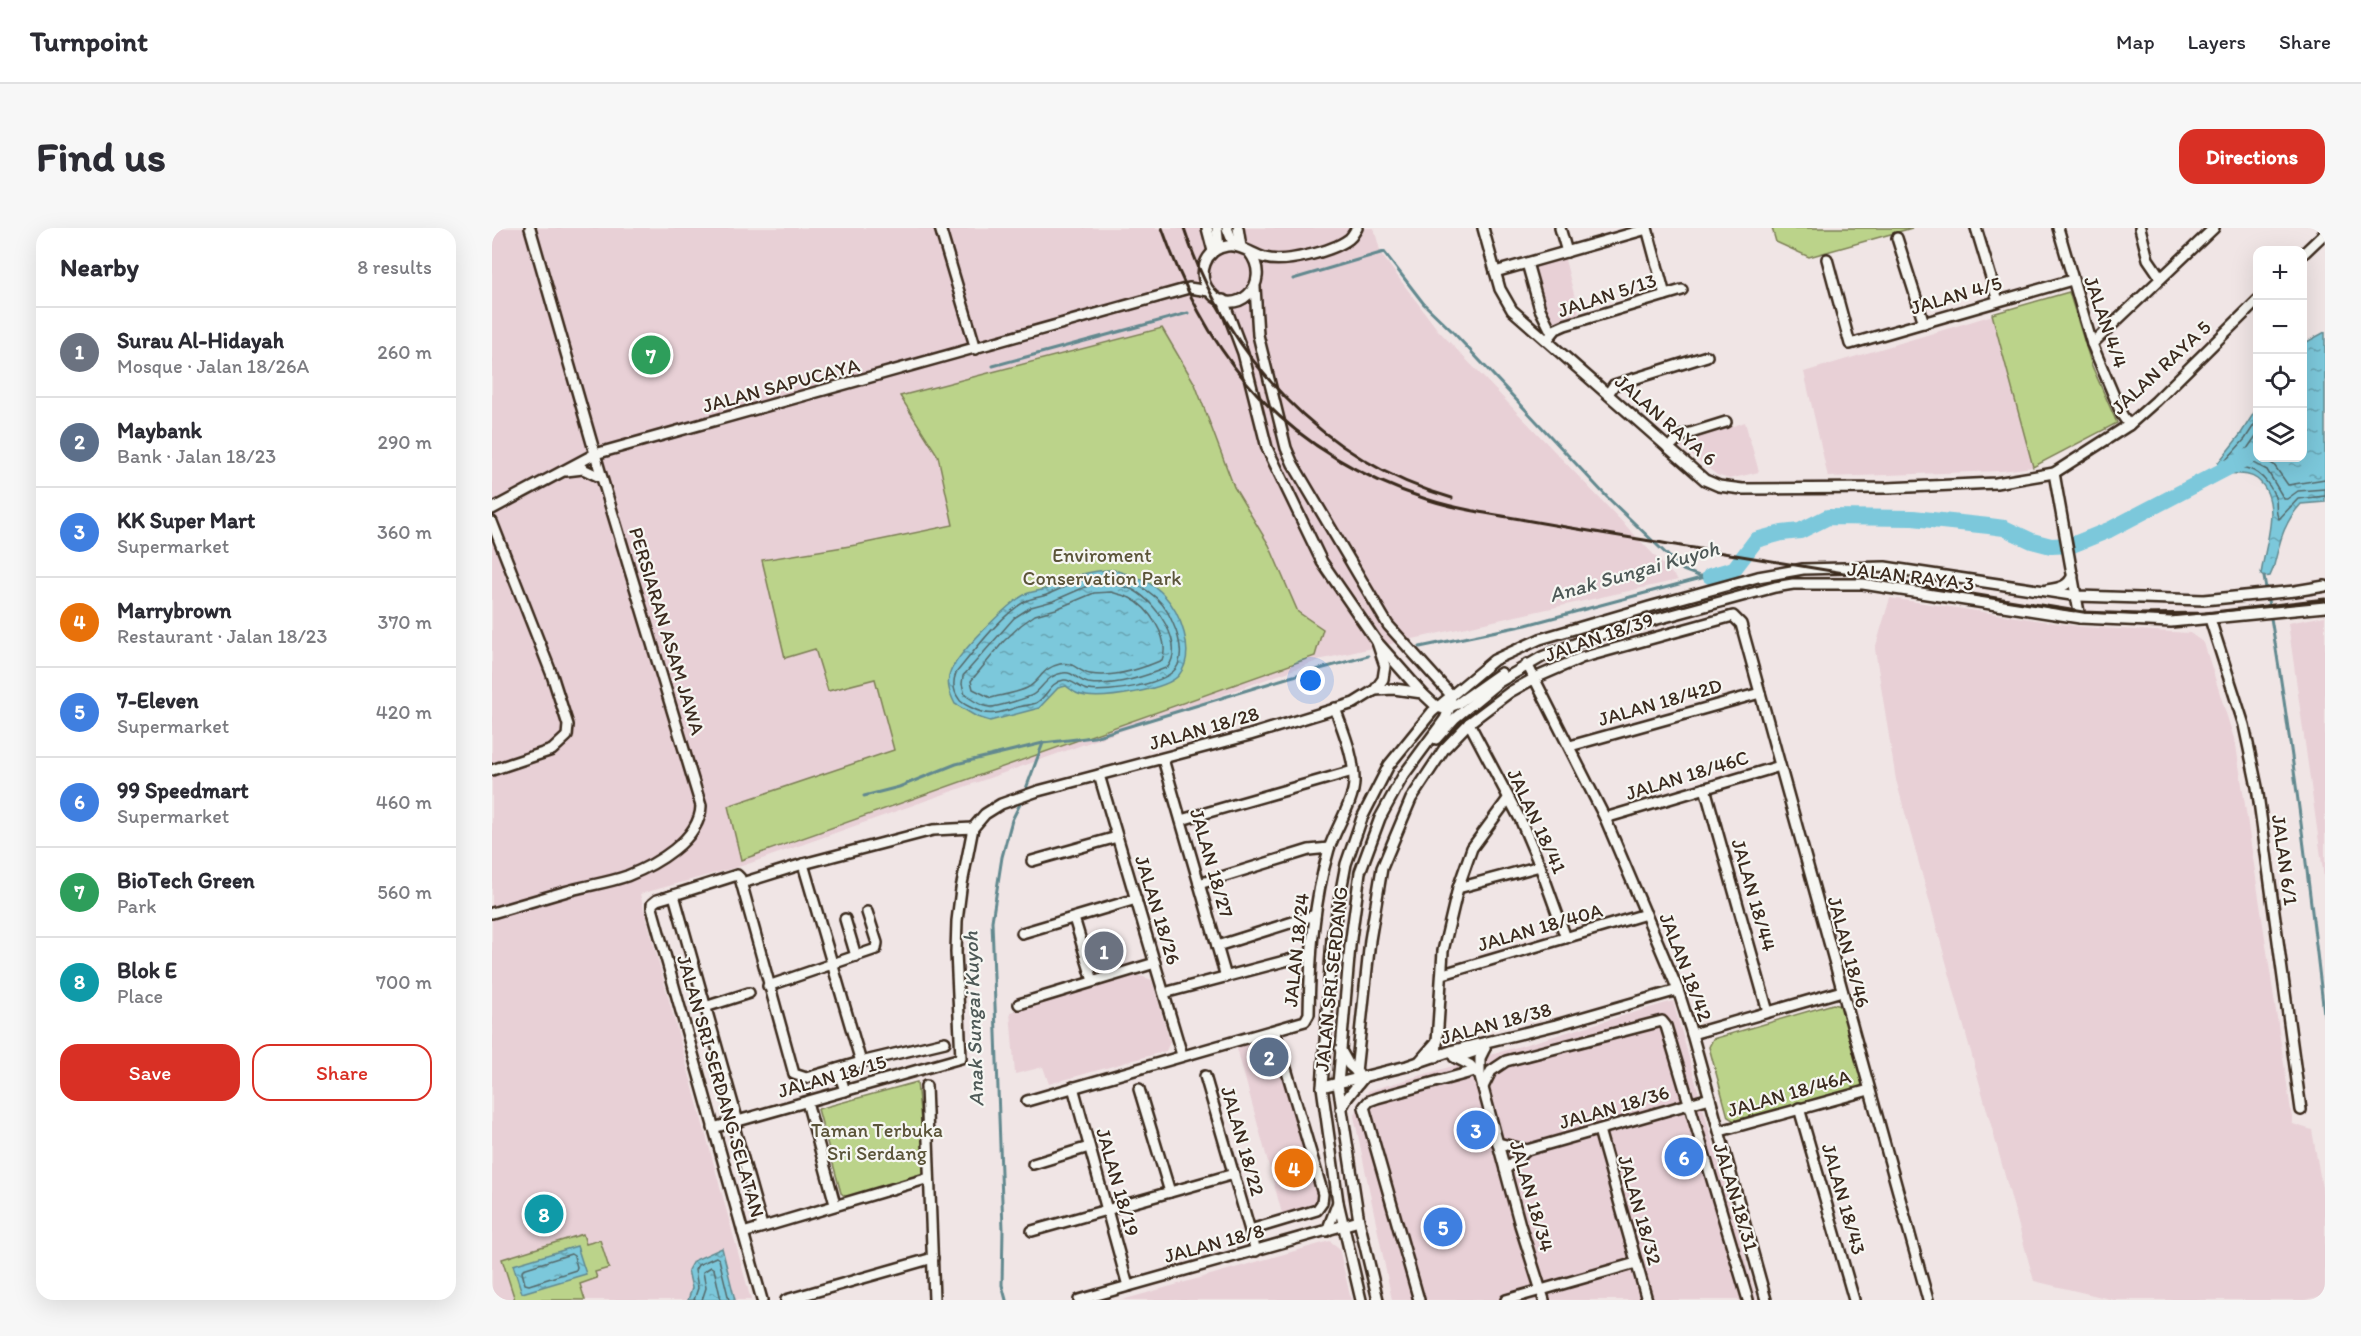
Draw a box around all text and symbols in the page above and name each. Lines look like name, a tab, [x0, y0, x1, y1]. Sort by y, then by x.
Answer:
text: Turnpoint	[30, 24, 148, 58]
text: Map	[2116, 29, 2155, 54]
text: Layers	[2188, 29, 2246, 54]
text: Share	[2279, 29, 2331, 54]
button: Directions	[2179, 129, 2325, 184]
text: Find us	[36, 131, 166, 182]
map controls	[2253, 246, 2307, 462]
button: +	[2253, 246, 2307, 300]
text: Nearby	[60, 251, 139, 283]
text: 8 results	[357, 255, 432, 279]
street label: JALAN 5/13	[1555, 268, 1659, 322]
street label: JALAN 4/5	[1907, 270, 2005, 320]
street label: JALAN 4/4	[2079, 273, 2133, 371]
button: −	[2253, 300, 2307, 354]
street label: JALAN RAYA 5	[2106, 315, 2216, 419]
text: Surau Al-Hidayah	[117, 327, 284, 354]
pin: 7	[632, 332, 670, 378]
text: 1	[75, 340, 84, 364]
text: 260 m	[377, 340, 432, 364]
street label: JALAN SAPUCAYA	[700, 352, 862, 418]
text: Mosque · Jalan 18/26A	[117, 354, 309, 378]
button: locate	[2253, 354, 2307, 408]
street label: JALAN RAYA 6	[1610, 369, 1722, 471]
button: layers	[2253, 408, 2307, 462]
text: Maybank	[117, 417, 202, 444]
text: 2	[74, 430, 85, 454]
text: 290 m	[377, 430, 432, 454]
text: Bank · Jalan 18/23	[117, 444, 276, 468]
text: KK Super Mart	[117, 507, 255, 534]
text: 3	[74, 520, 85, 544]
text: 360 m	[377, 520, 432, 544]
street label: PERSIARAN ASAM JAWA	[624, 524, 710, 738]
text: Supermarket	[117, 534, 229, 558]
water label: Anak Sungai Kuyoh	[1546, 535, 1722, 607]
park label: Enviroment Conservation Park	[1023, 543, 1181, 590]
street label: JALAN RAYA 3	[1846, 556, 1976, 596]
text: Marrybrown	[117, 597, 232, 624]
street label: JALAN 18/39	[1542, 607, 1656, 667]
text: 4	[73, 610, 86, 634]
text: 370 m	[378, 610, 432, 634]
text: Restaurant · Jalan 18/23	[117, 624, 327, 648]
your location	[1296, 666, 1325, 695]
street label: JALAN 18/42D	[1595, 673, 1725, 731]
text: 7-Eleven	[117, 687, 199, 714]
text: 5	[74, 700, 85, 724]
text: 420 m	[376, 700, 432, 724]
street label: JALAN 18/28	[1146, 701, 1262, 755]
text: Supermarket	[117, 714, 229, 738]
street label: JALAN 18/46C	[1623, 745, 1751, 805]
street label: JALAN 18/41	[1502, 765, 1572, 877]
text: 99 Speedmart	[117, 777, 249, 804]
text: 6	[74, 790, 85, 814]
text: 460 m	[376, 790, 432, 814]
text: Supermarket	[117, 804, 229, 828]
street label: JALAN 18/27	[1185, 806, 1239, 920]
street label: JALAN 6/1	[2267, 813, 2303, 907]
street label: JALAN 18/44	[1726, 836, 1782, 954]
street label: JALAN 18/26	[1130, 853, 1186, 967]
text: BioTech Green	[117, 867, 255, 894]
text: 7	[75, 880, 84, 904]
text: 560 m	[377, 880, 432, 904]
street label: JALAN SRI SERDANG	[1309, 885, 1353, 1073]
street label: JALAN 18/24	[1278, 892, 1314, 1008]
text: Park	[117, 894, 156, 918]
street label: JALAN 18/46	[1823, 894, 1875, 1010]
street label: JALAN 18/40A	[1475, 898, 1605, 956]
street label: JALAN 18/42	[1654, 909, 1718, 1025]
pin: 1	[1084, 928, 1124, 974]
water label: Anak Sungai Kuyoh	[957, 930, 989, 1107]
street label: JALAN SRI SERDANG SELATAN	[672, 952, 770, 1220]
text: Blok E	[117, 957, 177, 984]
text: 8	[74, 970, 85, 994]
text: 700 m	[376, 970, 432, 994]
text: Place	[117, 984, 163, 1008]
street label: JALAN 18/38	[1438, 997, 1554, 1049]
pin: 2	[1250, 1034, 1288, 1080]
button: Save	[60, 1044, 240, 1101]
button: Share	[252, 1044, 432, 1101]
street label: JALAN 18/15	[775, 1049, 889, 1103]
street label: JALAN 18/46A	[1725, 1064, 1854, 1122]
street label: JALAN 18/36	[1556, 1080, 1672, 1134]
street label: JALAN 18/22	[1216, 1083, 1270, 1199]
pin: 3	[1456, 1108, 1496, 1152]
park label: Taman Terbuka Sri Serdang	[811, 1118, 943, 1165]
street label: JALAN 18/19	[1091, 1125, 1145, 1239]
pin: 6	[1664, 1134, 1704, 1180]
street label: JALAN 18/34	[1505, 1138, 1559, 1254]
street label: JALAN 18/31	[1708, 1140, 1764, 1254]
street label: JALAN 18/43	[1817, 1141, 1871, 1258]
pin: 4	[1274, 1146, 1314, 1190]
street label: JALAN 18/32	[1613, 1152, 1667, 1268]
pin: 8	[524, 1192, 564, 1236]
pin: 5	[1424, 1204, 1462, 1250]
street label: JALAN 18/8	[1161, 1218, 1267, 1268]

